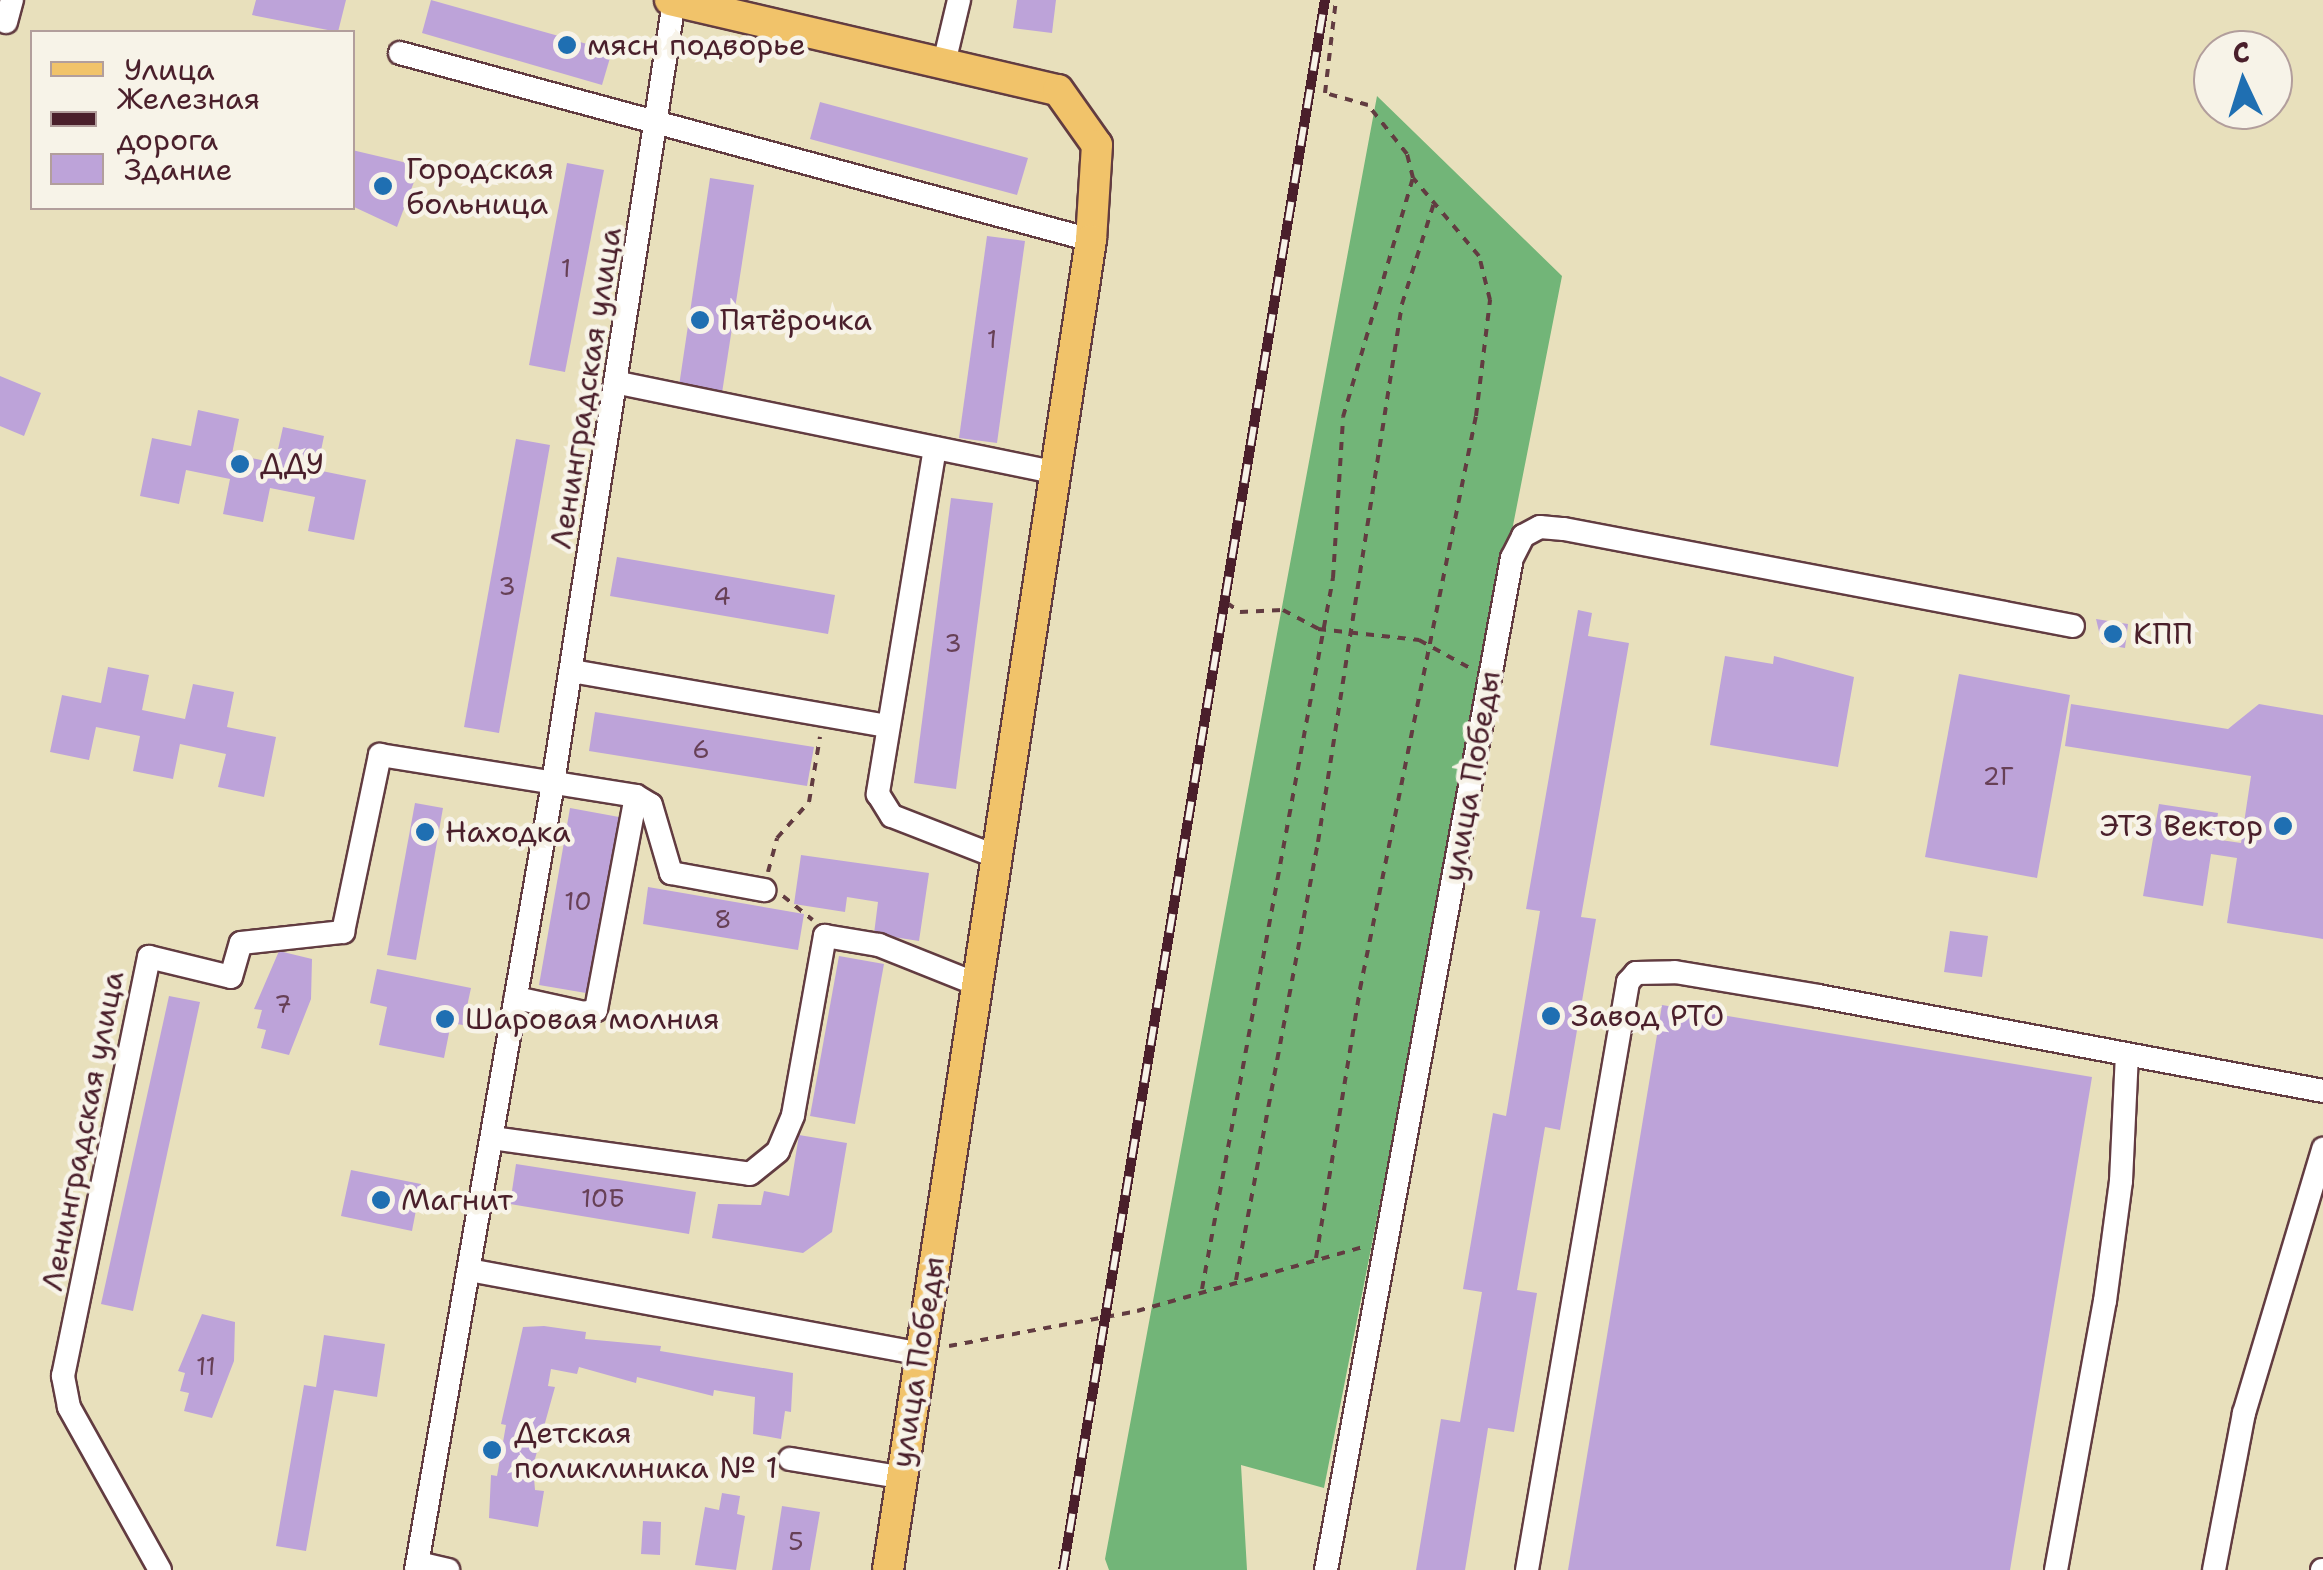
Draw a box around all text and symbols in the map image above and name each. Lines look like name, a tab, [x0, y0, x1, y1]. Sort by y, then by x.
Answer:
place label: мясн подворье	[587, 27, 806, 63]
legend	[30, 30, 355, 210]
north arrow	[2193, 30, 2293, 130]
text: С	[2231, 33, 2251, 72]
marker: мясн подворье	[556, 34, 578, 56]
text: Улица	[124, 49, 215, 90]
text: Железная дорога	[117, 78, 260, 160]
text: Здание	[124, 149, 233, 190]
place label: Городская больница	[406, 151, 554, 222]
marker: Городская больница	[370, 173, 396, 199]
street label: Ленинградская улица	[543, 225, 629, 551]
house number: 1	[561, 253, 571, 283]
place label: Пятёрочка	[720, 302, 872, 338]
marker: Пятёрочка	[689, 309, 711, 331]
house number: 1	[987, 324, 997, 354]
place label: ДДУ	[260, 446, 324, 482]
marker: ДДУ	[229, 453, 251, 475]
house number: 3	[498, 571, 516, 601]
house number: 4	[713, 581, 731, 611]
place label: КПП	[2133, 616, 2193, 652]
marker: КПП	[2102, 623, 2124, 645]
house number: 3	[944, 628, 962, 658]
street label: улица Победы	[1436, 668, 1508, 884]
house number: 6	[692, 734, 710, 764]
house number: 2Г	[1983, 761, 2013, 791]
place label: ЭТЗ Вектор	[2100, 808, 2263, 844]
place label: Находка	[445, 814, 571, 850]
marker: ЭТЗ Вектор	[2272, 815, 2294, 837]
marker: Находка	[414, 821, 436, 843]
house number: 10	[564, 886, 592, 916]
house number: 8	[714, 904, 732, 934]
street label: Ленинградская улица	[34, 968, 132, 1294]
house number: 7	[274, 989, 292, 1019]
place label: Завод РТО	[1571, 998, 1724, 1034]
place label: Шаровая молния	[465, 1001, 720, 1037]
marker: Завод РТО	[1540, 1005, 1562, 1027]
marker: Шаровая молния	[434, 1008, 456, 1030]
place label: Магнит	[401, 1182, 513, 1218]
house number: 10Б	[581, 1183, 625, 1213]
marker: Магнит	[370, 1189, 392, 1211]
street label: улица Победы	[884, 1254, 952, 1470]
house number: 11	[196, 1351, 216, 1381]
place label: Детская поликлиника № 1	[514, 1415, 778, 1486]
marker: Детская поликлиника № 1	[479, 1437, 505, 1463]
house number: 5	[788, 1526, 804, 1556]

